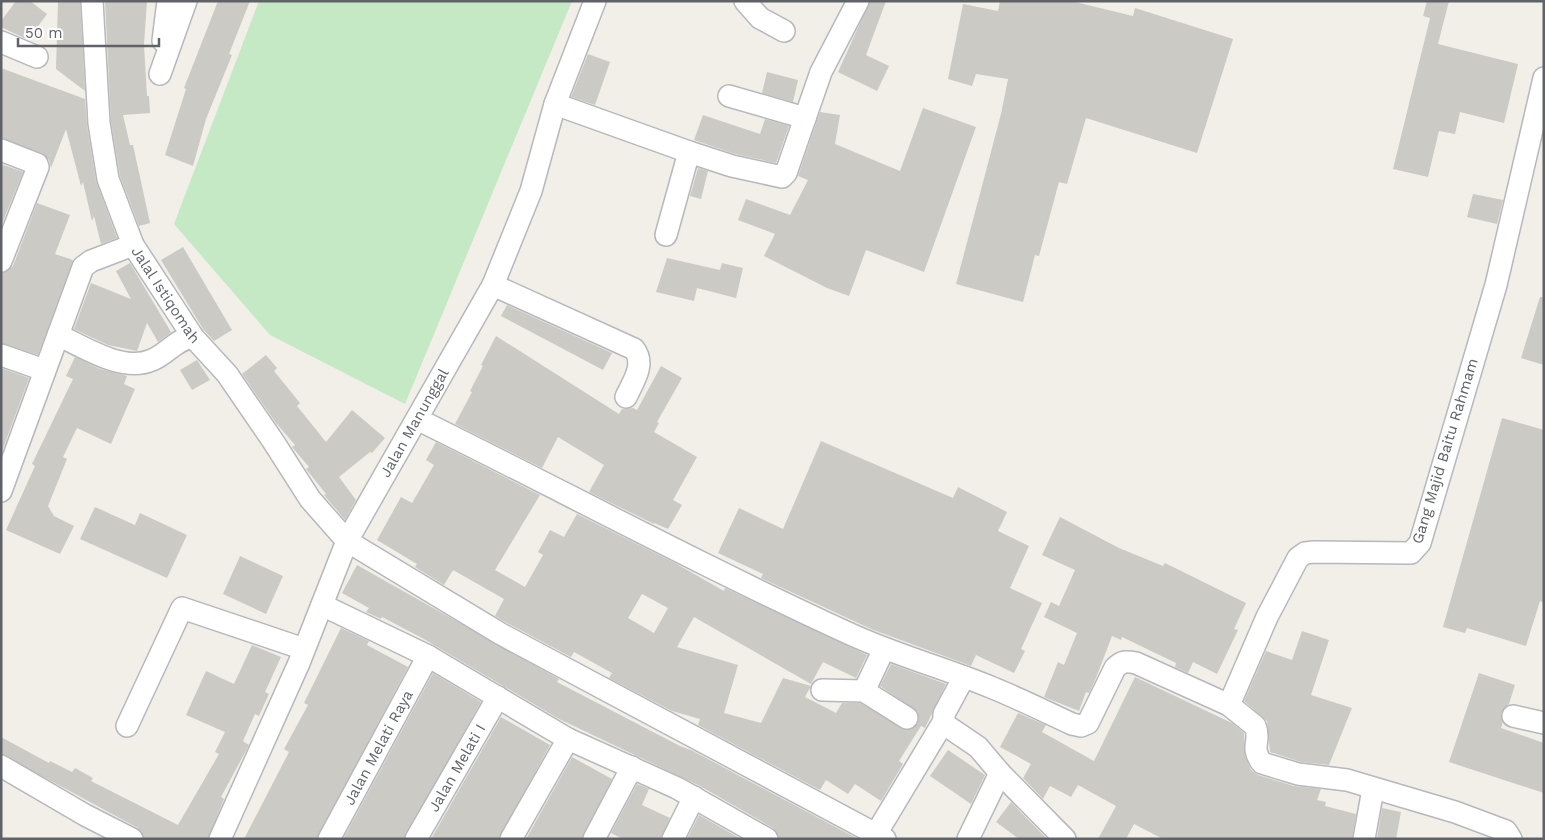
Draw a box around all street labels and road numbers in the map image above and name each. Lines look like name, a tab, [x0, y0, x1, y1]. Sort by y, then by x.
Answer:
street label: Jalal Istiqomah	[127, 243, 203, 347]
street label: Gang Majid Baitu Rahmam	[1408, 356, 1482, 546]
street label: Jalan Manunggal	[376, 365, 453, 481]
street label: Jalan Melati Raya	[340, 687, 417, 808]
street label: Jalan Melati I	[425, 721, 489, 815]

